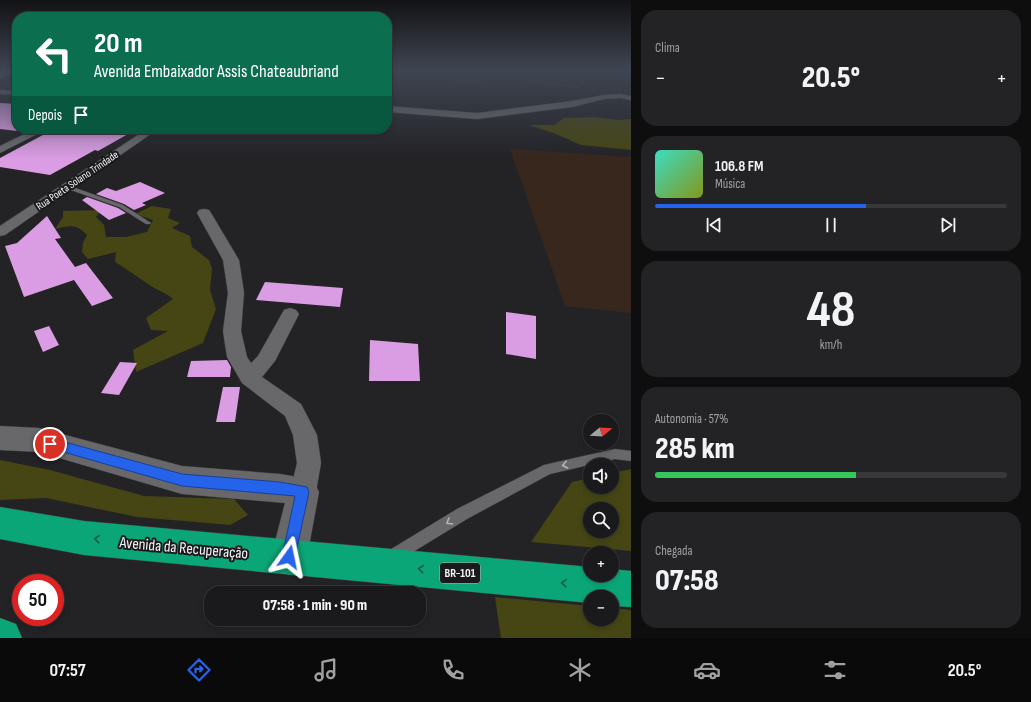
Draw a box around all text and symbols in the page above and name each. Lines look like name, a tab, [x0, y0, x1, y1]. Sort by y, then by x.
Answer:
text: 20 m	[94, 27, 143, 60]
icon: left	[28, 28, 80, 80]
text: Clima	[655, 40, 680, 56]
text: 20.5°	[802, 60, 860, 96]
text: Avenida Embaixador Assis Chateaubriand	[94, 61, 339, 82]
text: −	[655, 65, 666, 92]
text: +	[996, 65, 1007, 92]
icon: arrive	[70, 104, 92, 126]
text: Depois	[28, 106, 62, 125]
street label: Rua Poeta Solano Trindade	[34, 148, 121, 213]
text: 106.8 FM	[715, 157, 763, 176]
text: Música	[715, 176, 745, 192]
icon: previous	[703, 214, 725, 236]
icon: pause	[820, 214, 842, 236]
icon: next	[937, 214, 959, 236]
text: 48	[807, 279, 855, 342]
text: km/h	[820, 337, 842, 353]
text: Autonomia · 57%	[655, 411, 728, 427]
north arrow	[583, 414, 619, 450]
map controls	[583, 414, 619, 626]
pin	[33, 427, 67, 461]
text: 285 km	[655, 431, 735, 467]
icon: arrive	[39, 433, 61, 455]
button: sound	[583, 458, 619, 494]
one-way arrow	[562, 461, 569, 469]
button: search	[583, 502, 619, 538]
one-way arrow	[446, 517, 453, 525]
street label: Avenida da Recuperação	[118, 533, 249, 564]
one-way arrow	[94, 535, 100, 544]
position arrow	[268, 536, 310, 578]
text: Chegada	[655, 543, 693, 559]
button: +	[583, 546, 619, 582]
road number: BR-101	[440, 563, 480, 583]
text: 07:58	[655, 563, 719, 599]
one-way arrow	[418, 565, 424, 574]
speed limit sign: 50	[12, 574, 64, 626]
one-way arrow	[561, 578, 567, 587]
button: −	[583, 590, 619, 626]
text: 07:58 · 1 min · 90 m	[263, 596, 367, 615]
icon: directions	[185, 656, 213, 684]
icon: music	[312, 656, 340, 684]
icon: phone	[439, 656, 467, 684]
icon: climate	[566, 656, 594, 684]
icon: car	[693, 656, 721, 684]
icon: filters	[821, 656, 849, 684]
text: 07:57	[50, 660, 86, 681]
text: 20.5°	[948, 660, 981, 681]

